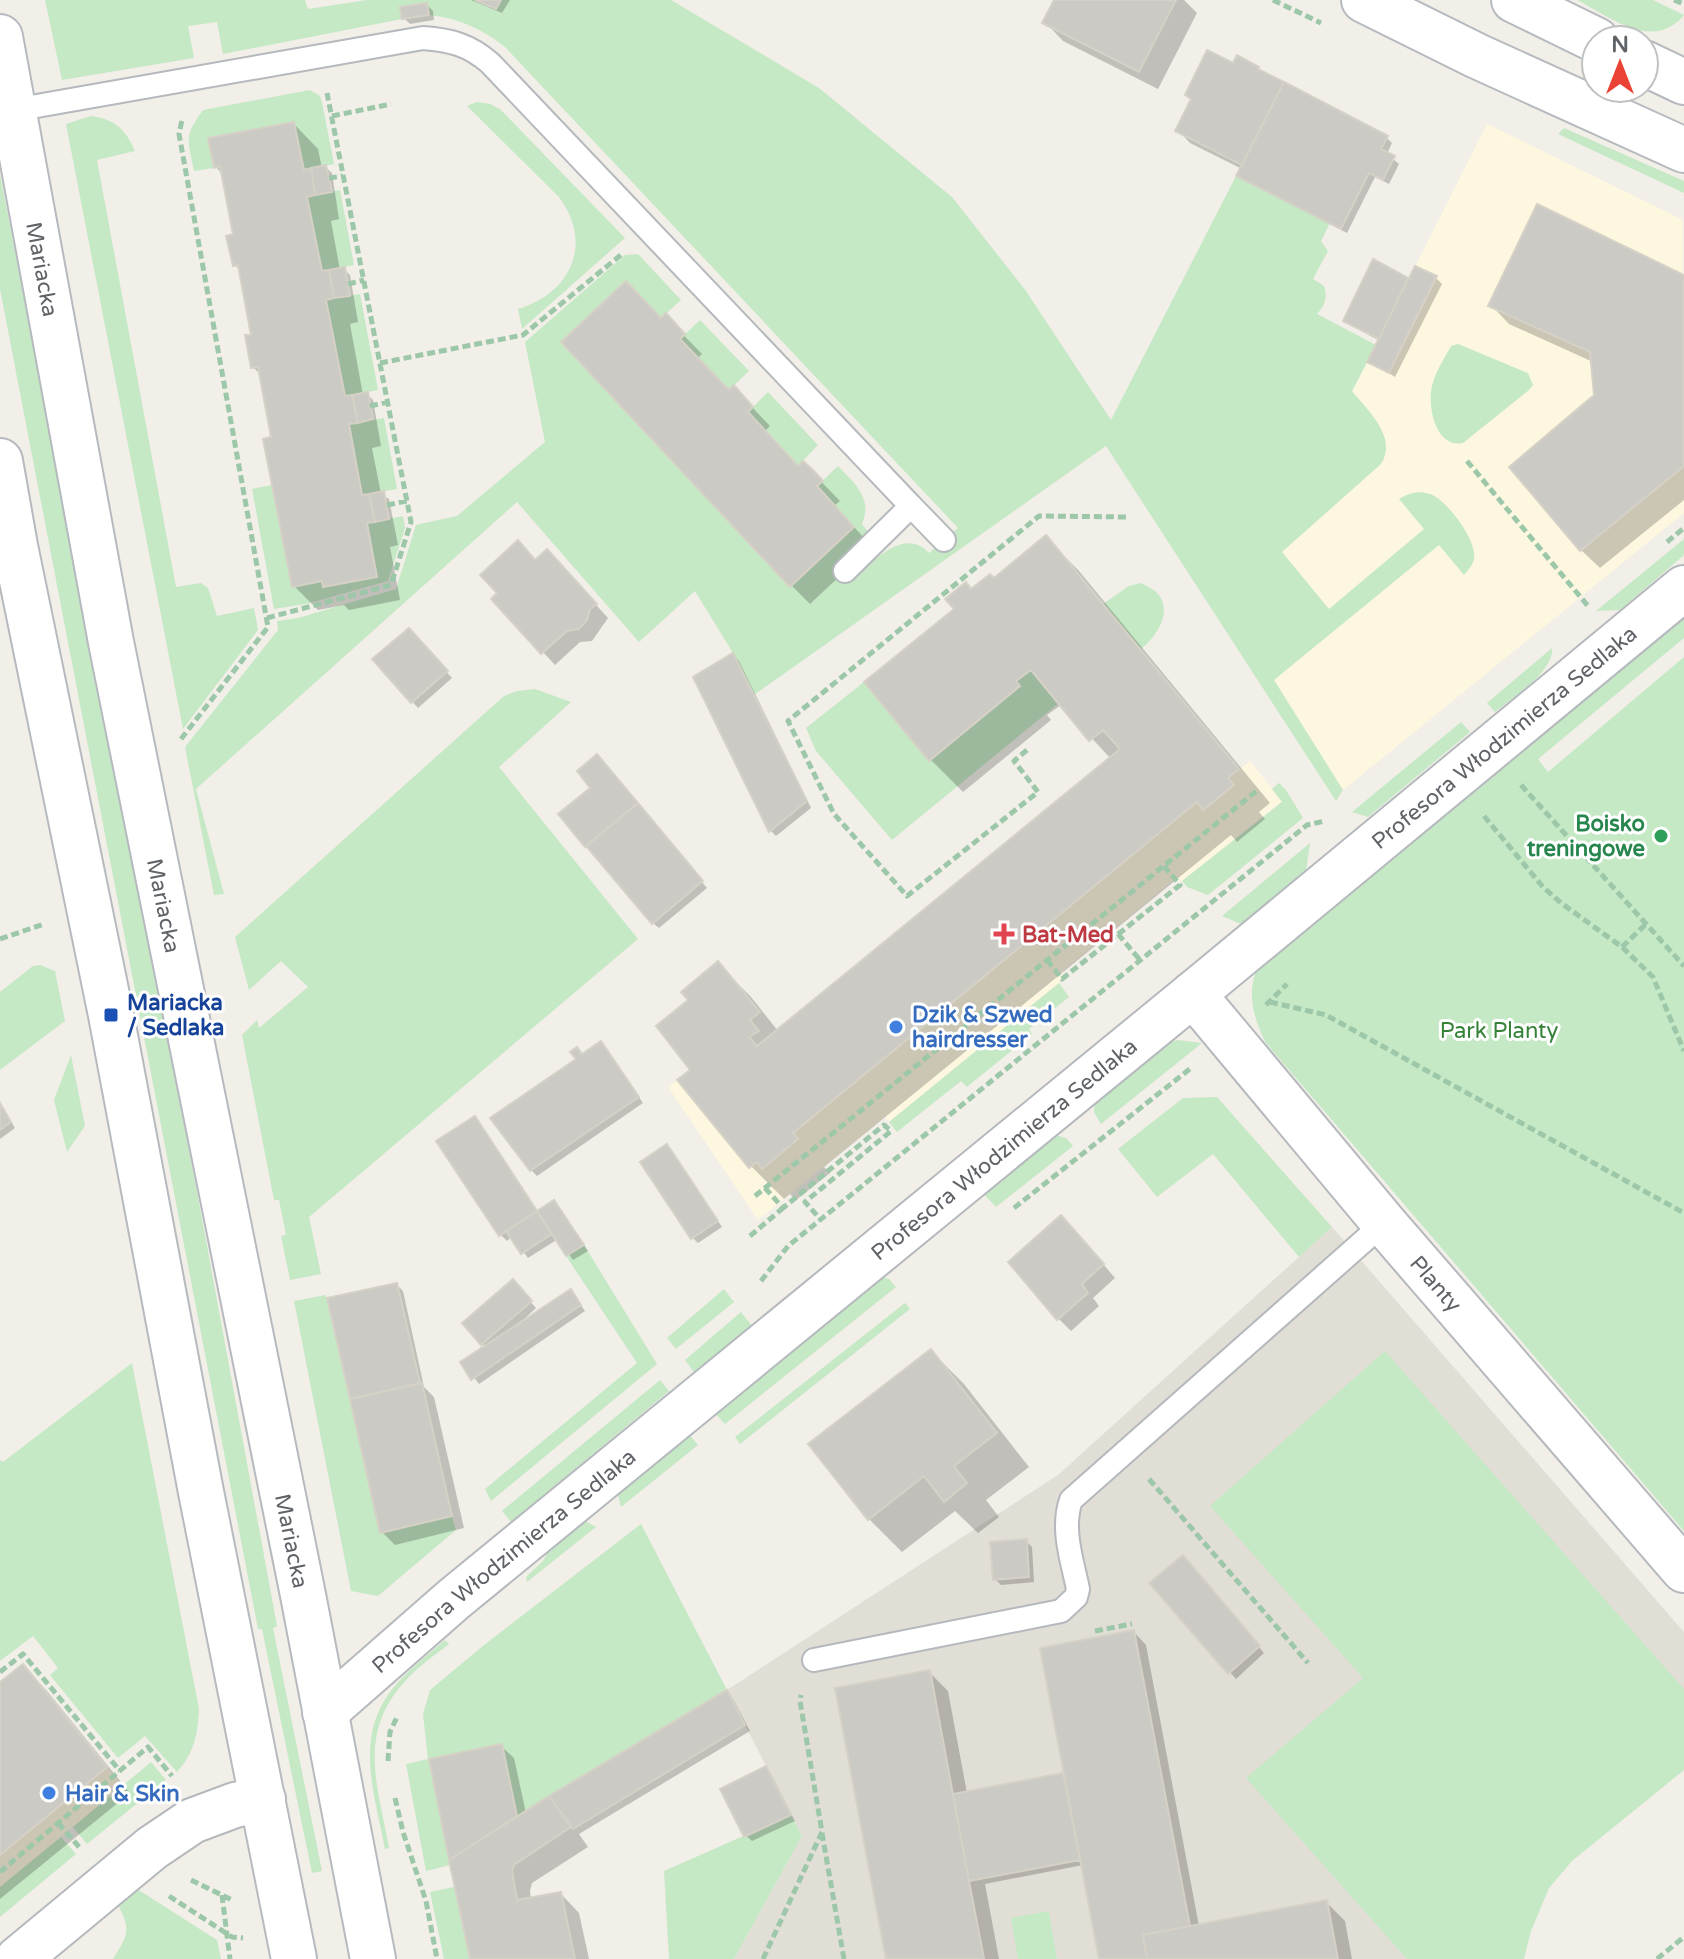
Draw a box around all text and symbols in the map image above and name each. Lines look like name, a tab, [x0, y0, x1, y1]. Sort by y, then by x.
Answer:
north arrow	[1580, 24, 1660, 104]
text: N	[1611, 32, 1629, 58]
street label: Mariacka	[20, 220, 63, 319]
street label: Profesora Włodzimierza Sedlaka	[1367, 621, 1642, 855]
place label: Boisko treningowe	[1527, 811, 1645, 862]
marker: Boisko treningowe	[1652, 827, 1670, 845]
street label: Mariacka	[141, 856, 185, 955]
place label: Bat-Med	[1022, 922, 1114, 948]
marker: Bat-Med	[993, 923, 1015, 945]
place label: Mariacka / Sedlaka	[127, 990, 224, 1041]
place label: Dzik & Szwed hairdresser	[912, 1002, 1053, 1053]
marker: Mariacka / Sedlaka	[102, 1006, 120, 1024]
marker: Dzik & Szwed hairdresser	[887, 1018, 905, 1036]
park label: Park Planty	[1440, 1018, 1558, 1044]
street label: Profesora Włodzimierza Sedlaka	[866, 1033, 1143, 1266]
street label: Planty	[1404, 1251, 1467, 1318]
street label: Profesora Włodzimierza Sedlaka	[367, 1444, 641, 1679]
street label: Mariacka	[269, 1492, 313, 1591]
place label: Hair & Skin	[65, 1781, 180, 1807]
marker: Hair & Skin	[40, 1784, 58, 1802]

